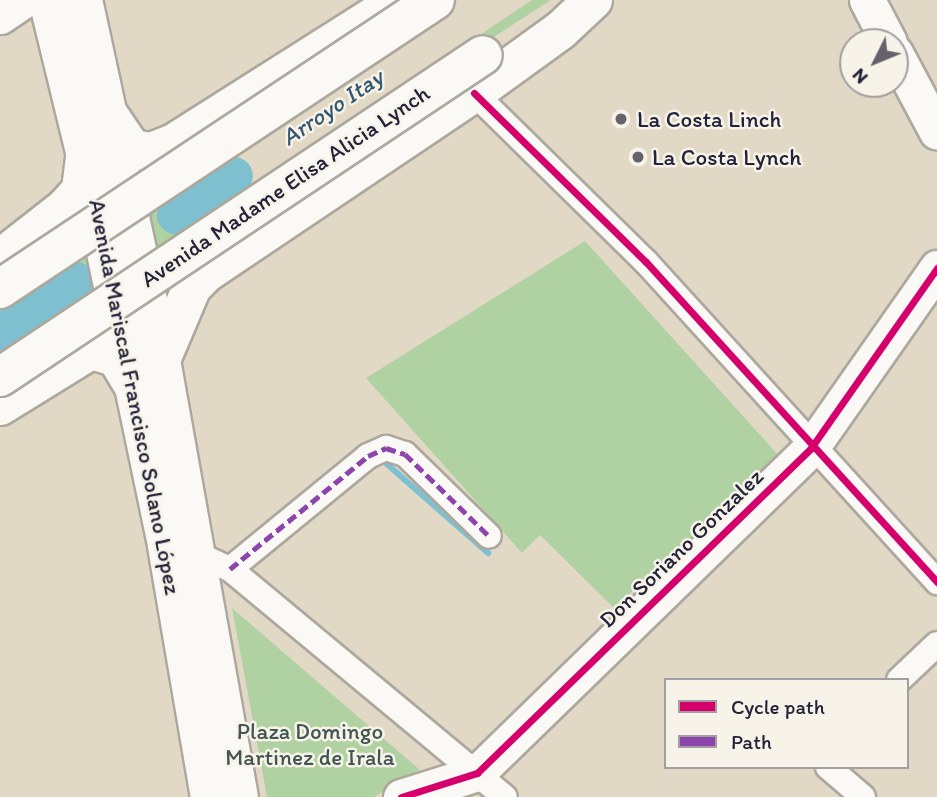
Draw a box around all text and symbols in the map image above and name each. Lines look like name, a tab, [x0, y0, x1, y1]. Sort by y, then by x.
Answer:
north arrow	[839, 28, 909, 98]
water label: Arroyo Itay	[275, 62, 389, 152]
text: N	[847, 64, 873, 89]
street label: Avenida Madame Elisa Alicia Lynch	[135, 79, 435, 293]
place label: La Costa Linch	[637, 105, 781, 133]
marker: La Costa Linch	[611, 109, 631, 129]
place label: La Costa Lynch	[652, 143, 800, 171]
marker: La Costa Lynch	[630, 149, 646, 165]
street label: Avenida Mariscal Francisco Solano López	[83, 197, 187, 597]
street label: Don Soriano Gonzalez	[593, 463, 769, 633]
legend	[664, 678, 909, 769]
text: Cycle path	[731, 694, 825, 719]
park label: Plaza Domingo Martinez de Irala	[225, 717, 395, 771]
text: Path	[731, 729, 772, 754]

